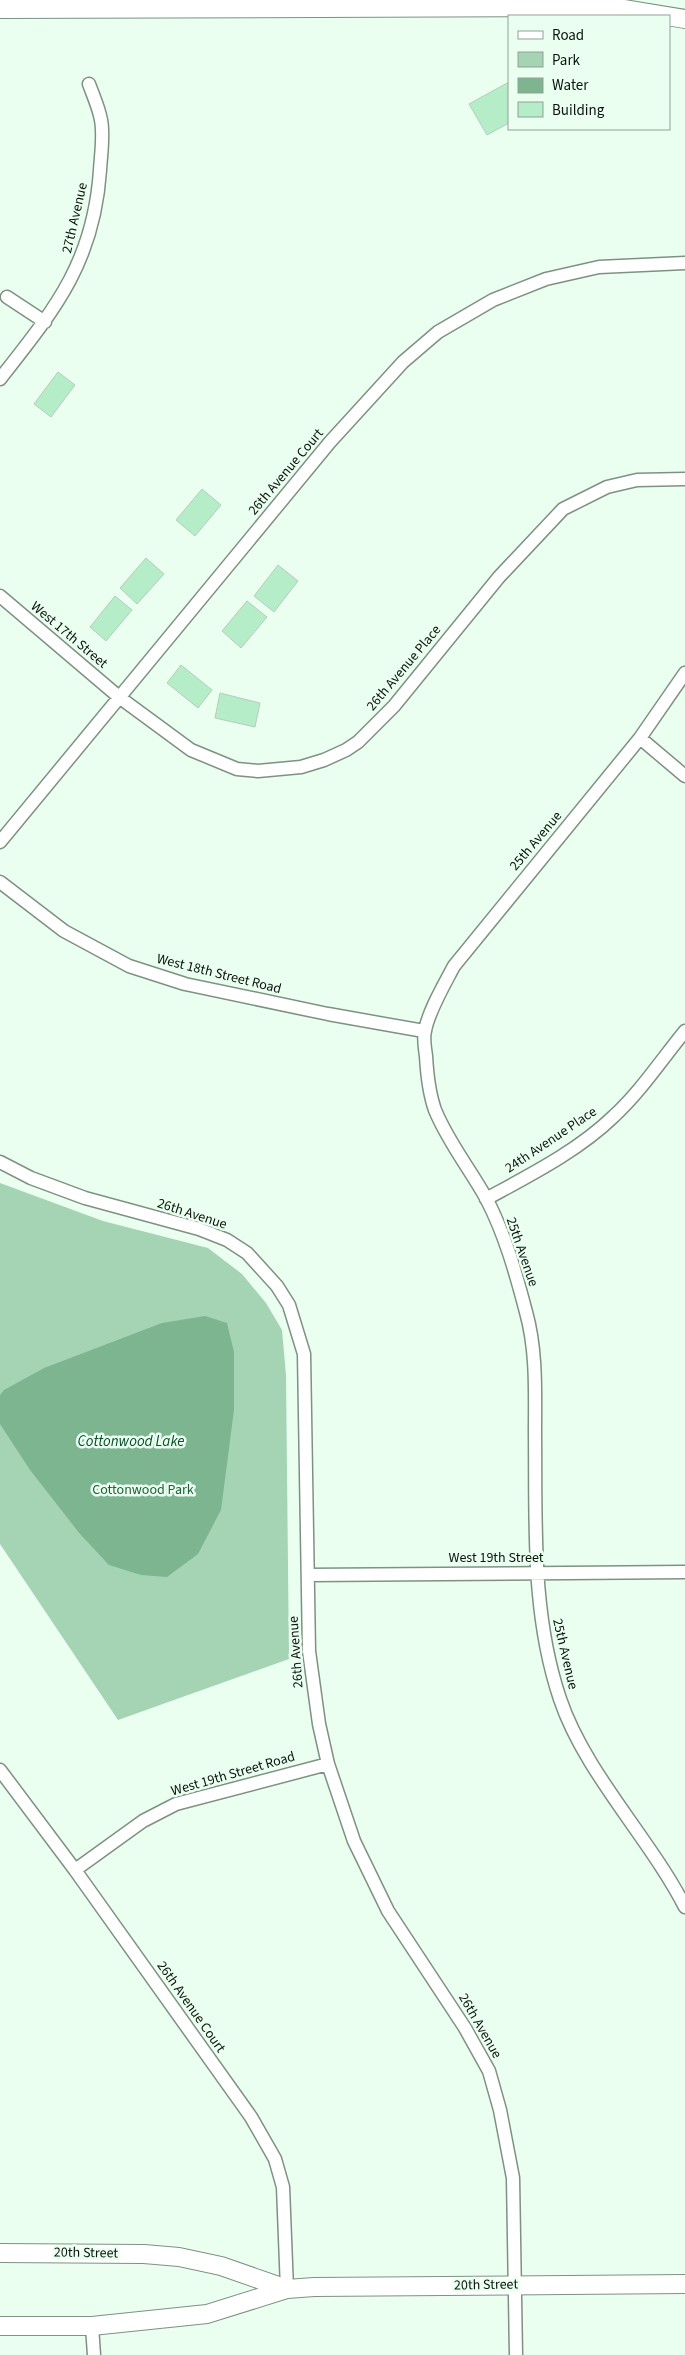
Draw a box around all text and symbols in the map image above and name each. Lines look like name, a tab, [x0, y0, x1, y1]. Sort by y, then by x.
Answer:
legend	[508, 15, 670, 130]
text: Road	[552, 25, 584, 46]
text: Park	[552, 50, 581, 71]
text: Water	[552, 75, 589, 96]
text: Building	[552, 100, 605, 121]
street label: 27th Avenue	[57, 181, 93, 255]
street label: 26th Avenue Court	[244, 424, 328, 520]
street label: West 17th Street	[26, 597, 112, 673]
street label: 26th Avenue Place	[362, 621, 446, 715]
street label: 25th Avenue	[505, 807, 567, 875]
street label: West 18th Street Road	[154, 949, 284, 999]
street label: 24th Avenue Place	[501, 1102, 601, 1178]
street label: 26th Avenue	[155, 1193, 229, 1235]
street label: 25th Avenue	[501, 1215, 543, 1289]
water label: Cottonwood Lake	[78, 1431, 184, 1452]
park label: Cottonwood Park	[92, 1480, 194, 1500]
street label: West 19th Street	[448, 1548, 544, 1568]
street label: 26th Avenue	[284, 1615, 308, 1689]
street label: 25th Avenue	[547, 1617, 583, 1691]
street label: West 19th Street Road	[169, 1747, 297, 1801]
street label: 26th Avenue Court	[152, 1957, 230, 2057]
street label: 26th Avenue	[453, 1990, 507, 2062]
street label: 20th Street	[54, 2242, 119, 2264]
street label: 20th Street	[454, 2274, 519, 2296]

